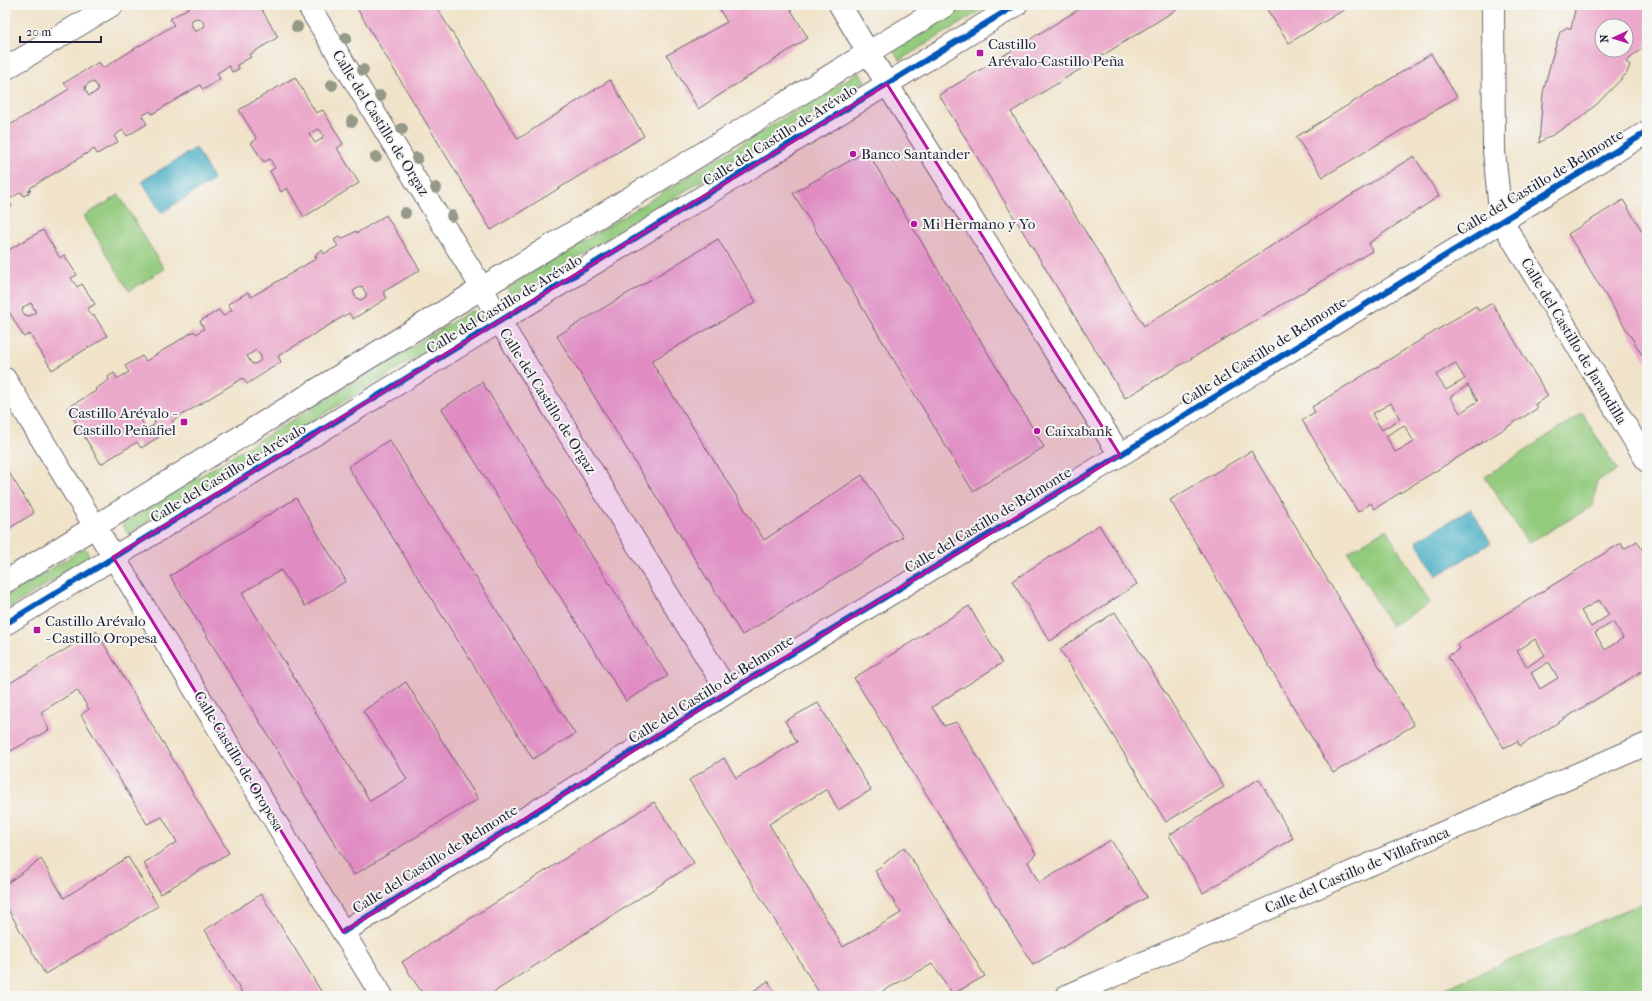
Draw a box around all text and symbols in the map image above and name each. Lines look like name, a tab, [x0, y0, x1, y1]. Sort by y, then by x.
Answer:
scale bar	[20, 18, 101, 44]
north arrow	[1594, 18, 1634, 58]
text: 20 m	[26, 25, 51, 39]
text: N	[1598, 33, 1611, 43]
place label: Castillo Arévalo-Castillo Peña	[987, 35, 1125, 70]
street label: Calle del Castillo de Orgaz	[329, 47, 434, 200]
marker: Castillo Arévalo-Castillo Peña	[975, 48, 985, 58]
street label: Calle del Castillo de Arévalo	[700, 80, 861, 190]
street label: Calle del Castillo de Belmonte	[1453, 125, 1627, 239]
place label: Banco Santander	[861, 145, 971, 163]
marker: Banco Santander	[848, 149, 858, 159]
place label: Mi Hermano y Yo	[922, 215, 1036, 233]
marker: Mi Hermano y Yo	[909, 219, 919, 229]
street label: Calle del Castillo de Arévalo	[423, 250, 585, 358]
street label: Calle del Castillo de Jarandilla	[1517, 255, 1631, 428]
street label: Calle del Castillo de Belmonte	[1178, 292, 1350, 409]
street label: Calle del Castillo de Orgaz	[496, 325, 601, 478]
place label: Castillo Arévalo - Castillo Peñafiel	[68, 404, 178, 439]
marker: Castillo Arévalo - Castillo Peñafiel	[179, 417, 189, 427]
street label: Calle del Castillo de Arévalo	[147, 419, 309, 527]
place label: Caixabank	[1045, 422, 1113, 440]
marker: Caixabank	[1032, 426, 1042, 436]
street label: Calle del Castillo de Belmonte	[901, 463, 1075, 577]
place label: Castillo Arévalo - Castillo Oropesa	[45, 612, 158, 647]
marker: Castillo Arévalo - Castillo Oropesa	[32, 625, 42, 635]
street label: Calle del Castillo de Belmonte	[625, 630, 797, 747]
street label: Calle Castillo de Oropesa	[190, 688, 288, 835]
street label: Calle del Castillo de Belmonte	[349, 800, 521, 917]
street label: Calle del Castillo de Villafranca	[1262, 822, 1453, 917]

